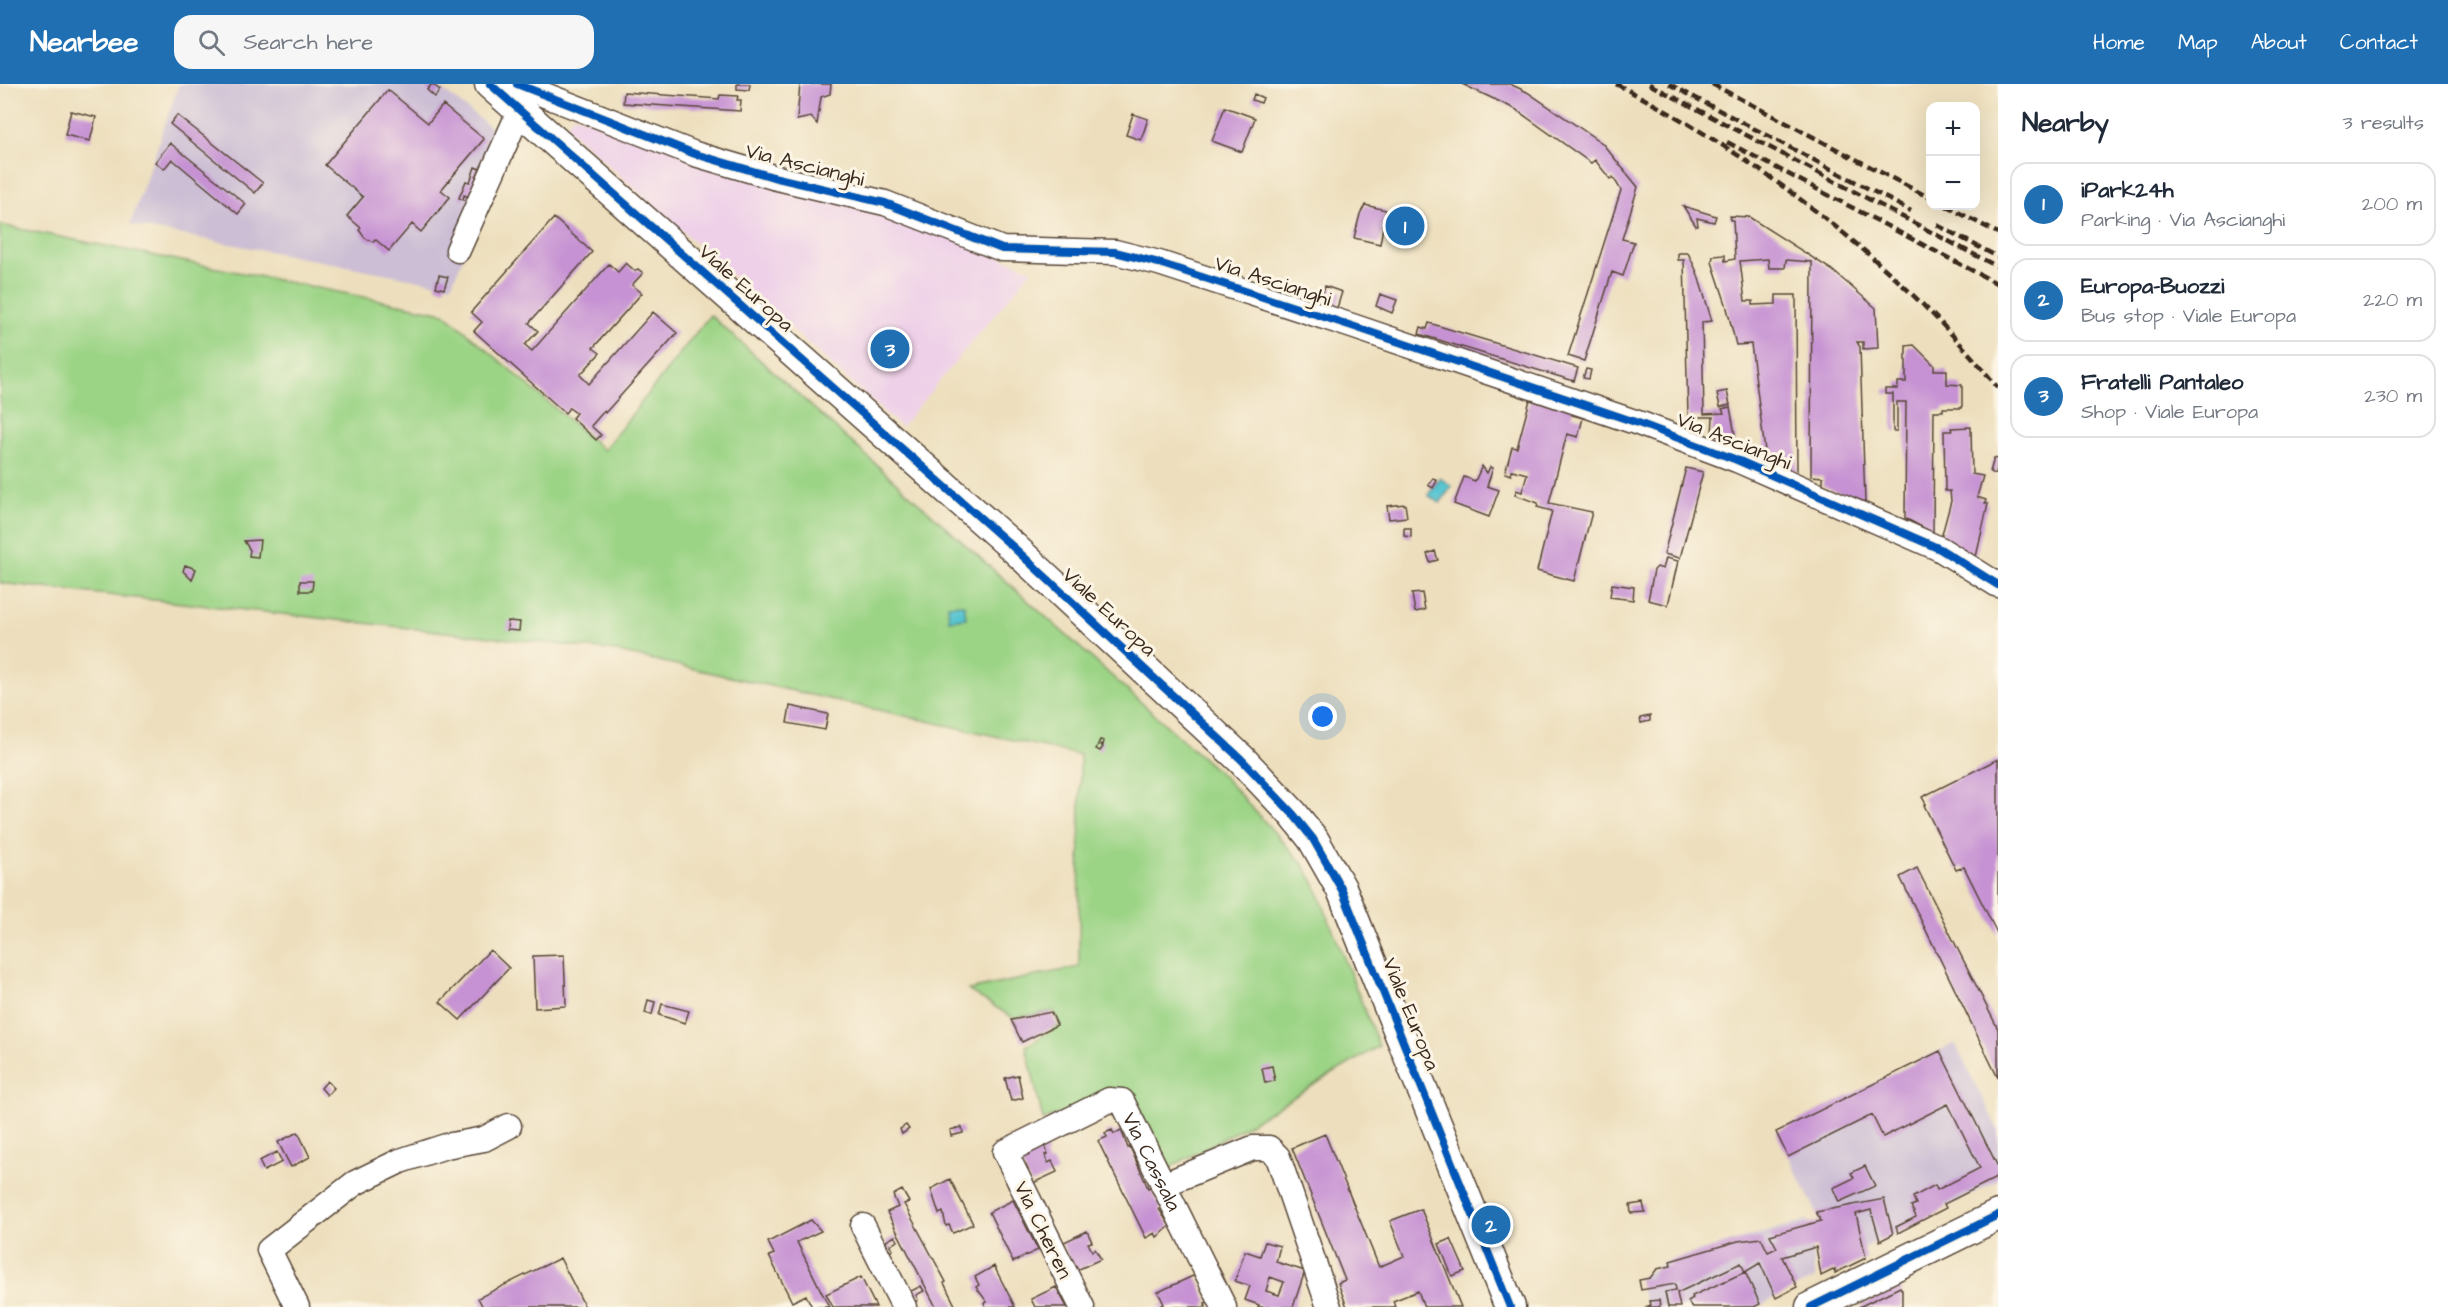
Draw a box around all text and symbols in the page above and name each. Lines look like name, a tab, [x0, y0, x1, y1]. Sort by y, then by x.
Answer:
search box	[174, 15, 594, 69]
text: Nearbee	[30, 23, 138, 62]
icon: search	[195, 26, 228, 59]
text: Search here	[243, 27, 373, 58]
text: Home	[2093, 28, 2145, 57]
text: Map	[2178, 28, 2218, 57]
text: About	[2251, 28, 2307, 57]
text: Contact	[2340, 28, 2418, 57]
map controls	[1926, 102, 1980, 210]
button: +	[1926, 102, 1980, 156]
text: Nearby	[2022, 105, 2109, 141]
text: 3 results	[2342, 109, 2424, 137]
street label: Via Ascianghi	[742, 136, 867, 196]
button: −	[1926, 156, 1980, 210]
text: iPark24h	[2081, 175, 2174, 206]
text: 1	[2042, 190, 2045, 218]
text: 200 m	[2362, 190, 2422, 218]
pin: 1	[1386, 204, 1424, 248]
text: Parking · Via Ascianghi	[2081, 206, 2285, 234]
street label: Viale Europa	[691, 237, 800, 340]
street label: Via Ascianghi	[1210, 248, 1335, 315]
text: Europa-Buozzi	[2081, 271, 2224, 302]
text: 2	[2038, 286, 2049, 314]
text: 220 m	[2363, 286, 2422, 314]
text: Bus stop · Viale Europa	[2081, 302, 2296, 330]
pin: 3	[870, 326, 910, 372]
text: Fratelli Pantaleo	[2081, 367, 2243, 398]
text: 3	[2038, 382, 2049, 410]
text: 230 m	[2364, 382, 2422, 410]
text: Shop · Viale Europa	[2081, 398, 2258, 426]
street label: Via Ascianghi	[1671, 405, 1796, 479]
street label: Viale Europa	[1055, 561, 1163, 664]
your location	[1308, 702, 1337, 731]
street label: Viale Europa	[1374, 953, 1447, 1075]
street label: Via Cassala	[1115, 1107, 1189, 1216]
street label: Via Cheren	[1007, 1176, 1079, 1284]
pin: 2	[1472, 1202, 1510, 1248]

